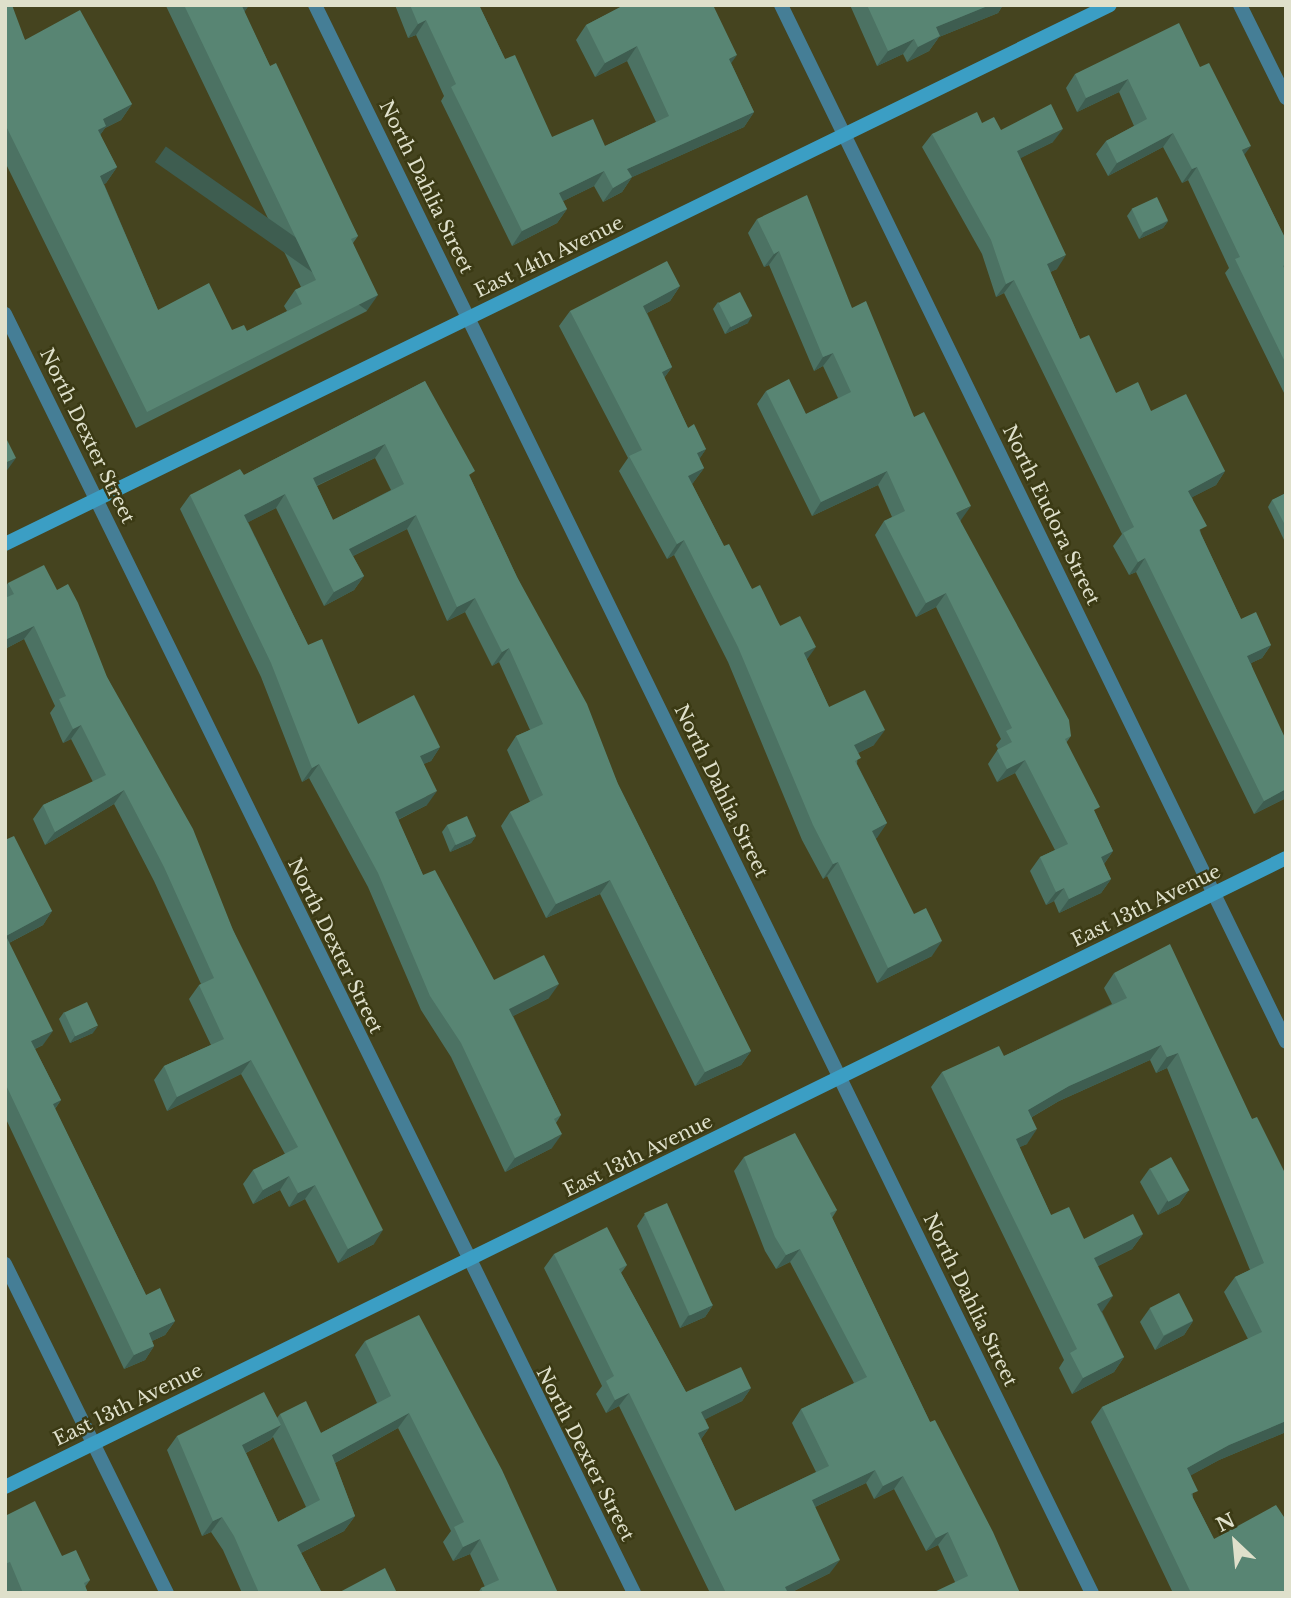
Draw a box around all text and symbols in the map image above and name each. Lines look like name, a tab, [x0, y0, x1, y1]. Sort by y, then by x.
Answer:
street label: North Dahlia Street	[374, 97, 478, 277]
street label: East 14th Avenue	[471, 211, 627, 303]
street label: North Dexter Street	[35, 344, 139, 528]
street label: North Eudora Street	[997, 421, 1105, 609]
street label: North Dahlia Street	[669, 701, 773, 881]
street label: North Dexter Street	[283, 854, 387, 1038]
street label: East 13th Avenue	[1067, 860, 1225, 952]
street label: East 13th Avenue	[559, 1110, 717, 1202]
street label: North Dahlia Street	[918, 1210, 1022, 1390]
street label: East 13th Avenue	[49, 1359, 207, 1451]
street label: North Dexter Street	[531, 1363, 639, 1545]
north arrow	[1200, 1507, 1270, 1577]
text: N	[1213, 1508, 1239, 1537]

